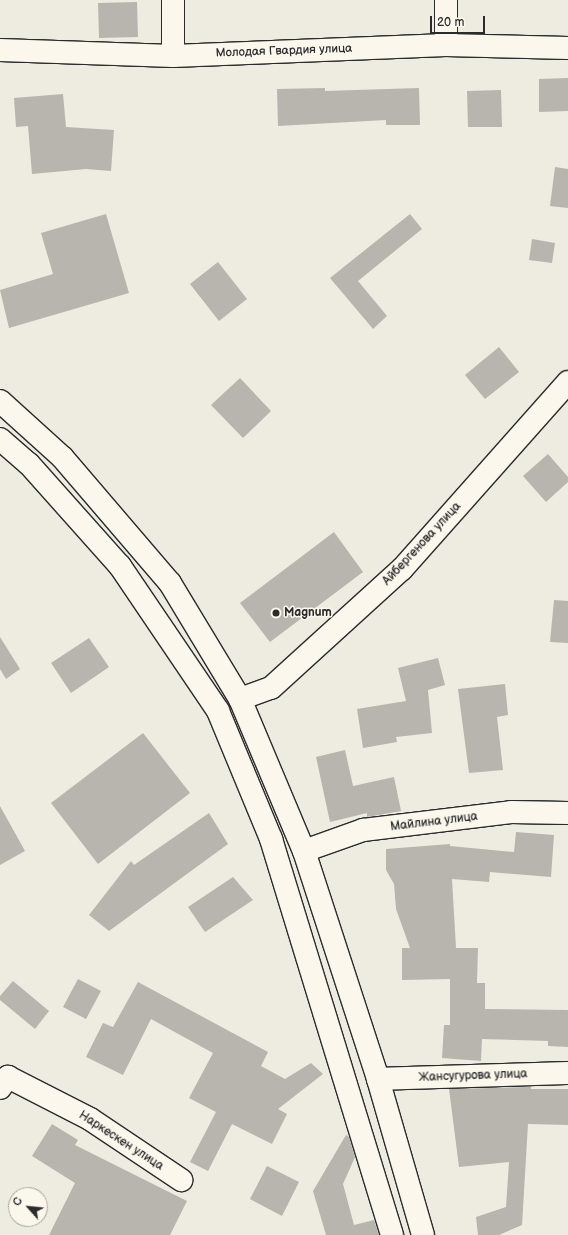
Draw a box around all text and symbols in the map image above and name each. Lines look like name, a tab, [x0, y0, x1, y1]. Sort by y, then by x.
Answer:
scale bar	[432, 8, 487, 34]
text: 20 m	[437, 15, 464, 30]
street label: Молодая Гвардия улица	[215, 41, 353, 61]
street label: Айбергенова улица	[380, 499, 464, 589]
place label: Magnum	[284, 606, 332, 620]
marker: Magnum	[271, 608, 281, 618]
street label: Майлина улица	[390, 810, 478, 834]
street label: Жансугурова улица	[418, 1067, 528, 1085]
street label: Наркескен улица	[76, 1108, 166, 1174]
north arrow	[8, 1187, 48, 1227]
text: С	[10, 1195, 25, 1208]

